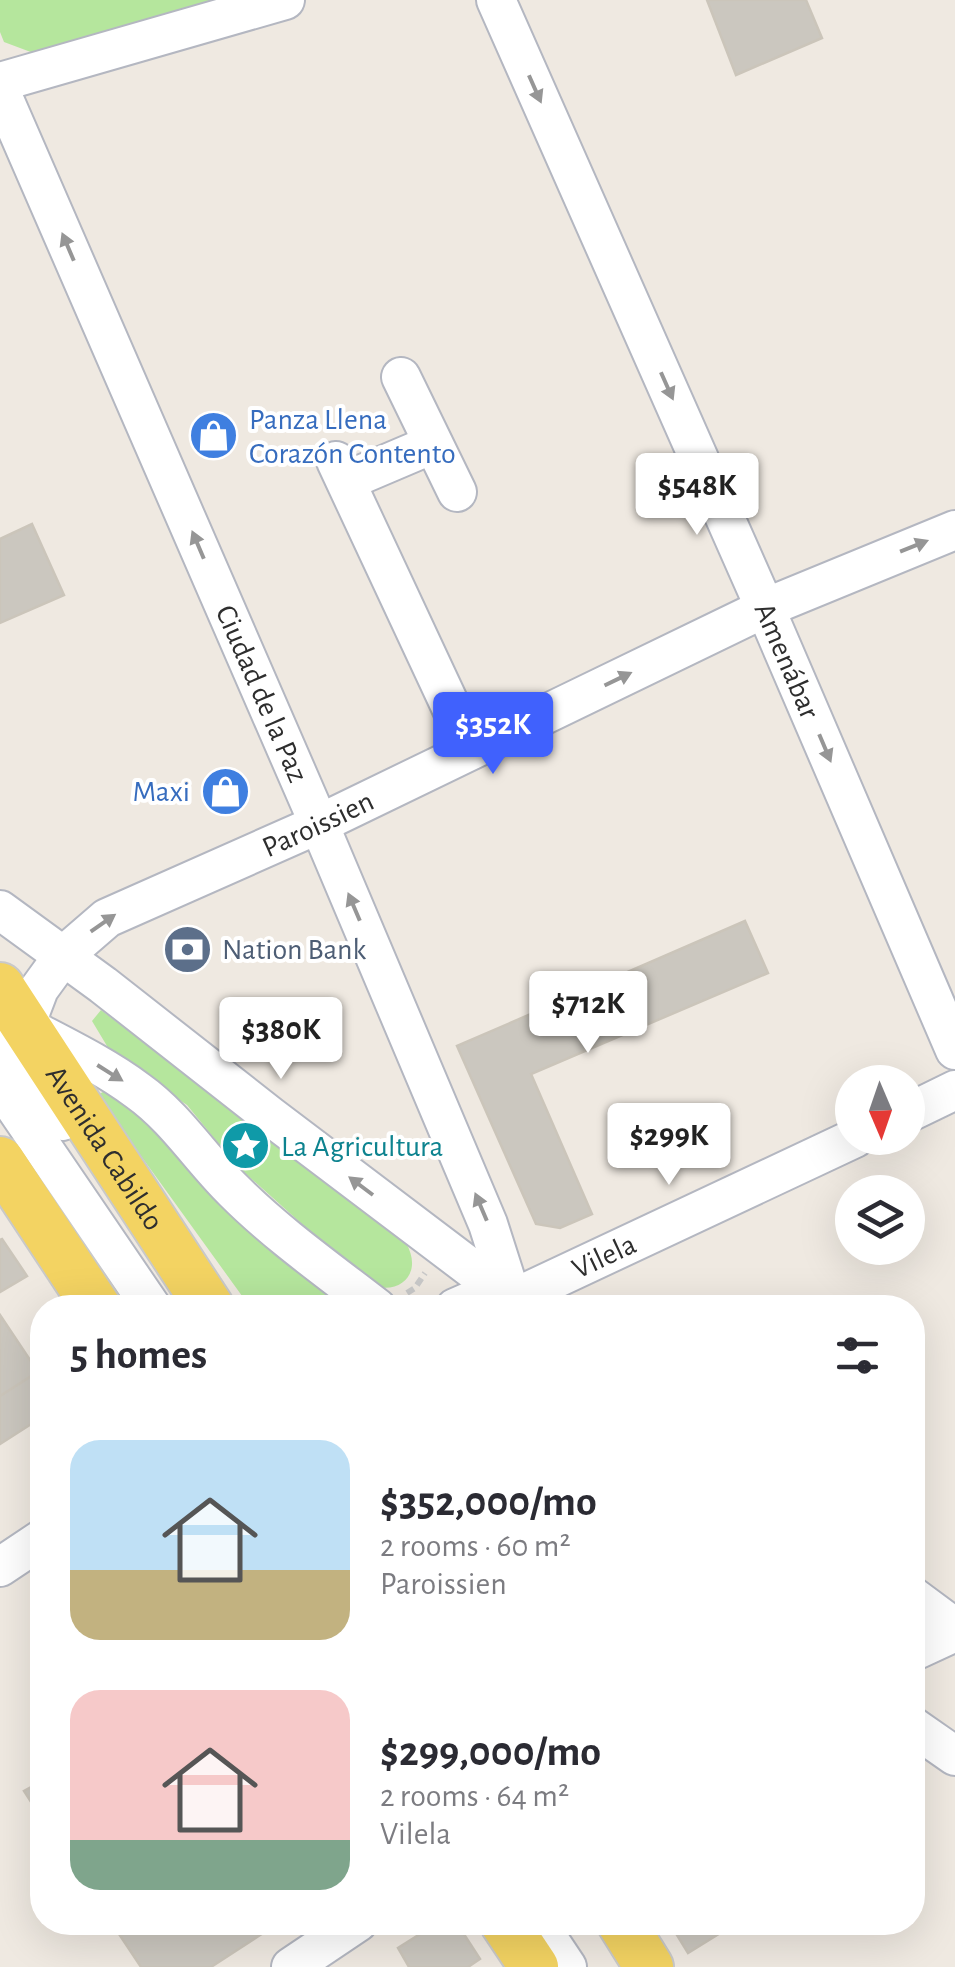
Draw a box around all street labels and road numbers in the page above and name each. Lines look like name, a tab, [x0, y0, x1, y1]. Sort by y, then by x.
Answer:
street label: Amenábar	[749, 599, 825, 724]
street label: Ciudad de la Paz	[210, 601, 313, 787]
street label: Paroissien	[258, 786, 379, 863]
street label: Avenida Cabildo	[40, 1061, 169, 1236]
street label: Vilela	[568, 1229, 641, 1285]

